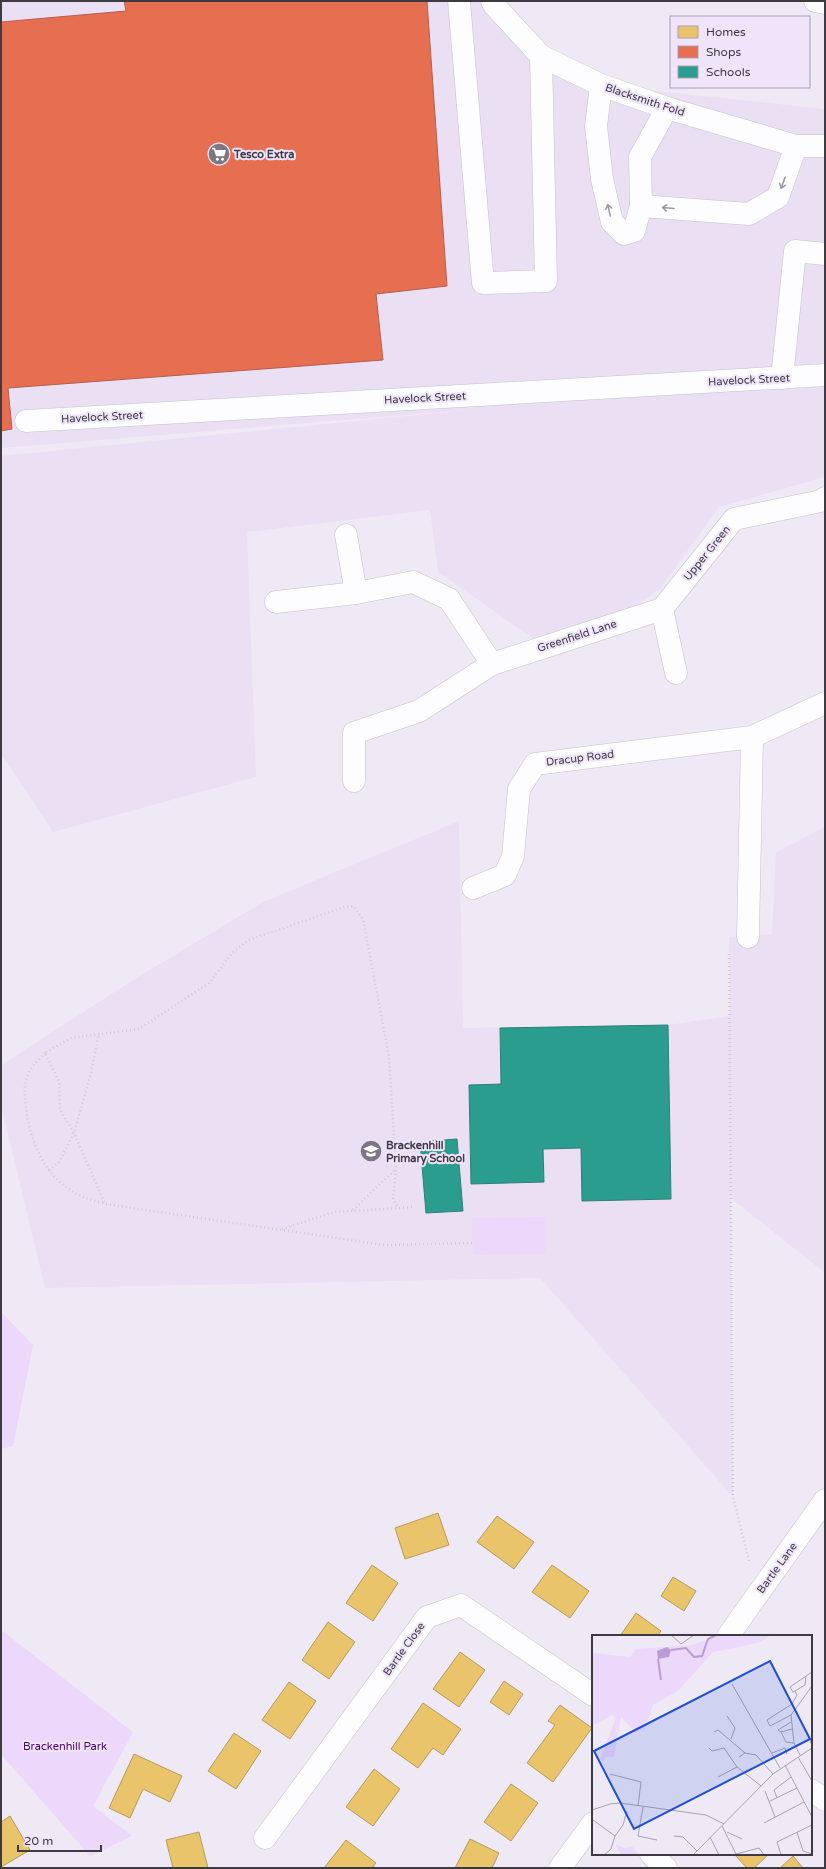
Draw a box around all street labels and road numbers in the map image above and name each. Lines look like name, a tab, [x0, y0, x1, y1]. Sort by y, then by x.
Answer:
street label: Blacksmith Fold	[604, 81, 686, 119]
street label: Havelock Street	[708, 371, 790, 389]
street label: Havelock Street	[384, 389, 466, 407]
street label: Havelock Street	[61, 408, 143, 426]
street label: Upper Green	[681, 523, 733, 583]
street label: Greenfield Lane	[536, 617, 618, 655]
street label: Dracup Road	[545, 747, 615, 769]
street label: Bartle Lane	[754, 1540, 800, 1596]
street label: Bartle Close	[380, 1620, 428, 1678]

